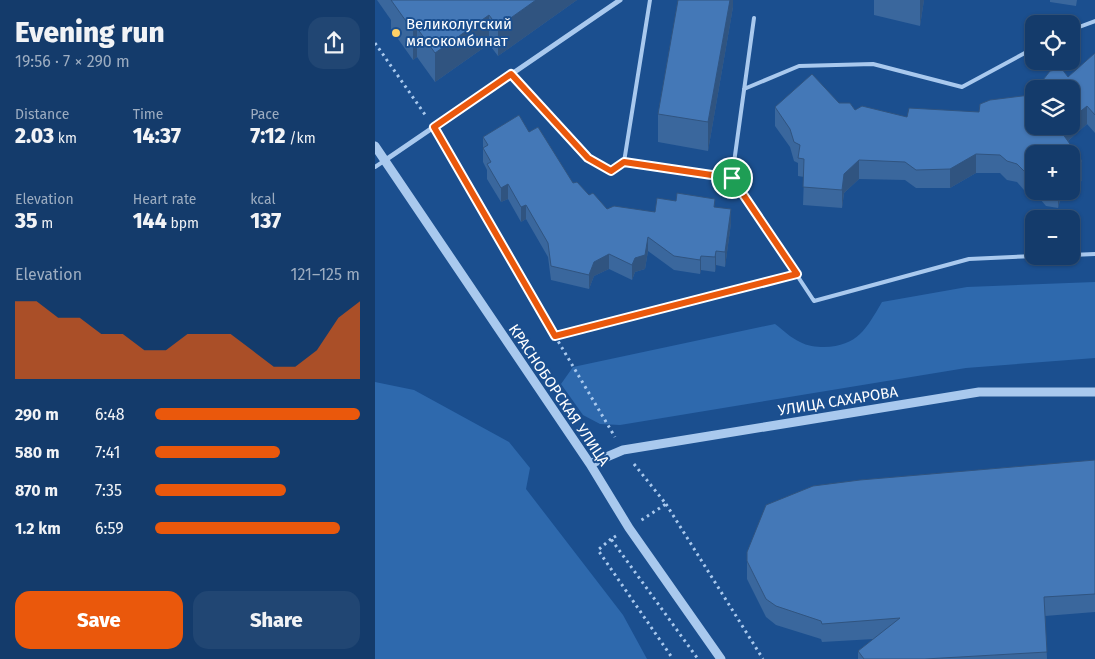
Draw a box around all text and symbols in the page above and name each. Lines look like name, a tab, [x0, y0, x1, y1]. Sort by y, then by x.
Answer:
place label: Великолугский мясокомбинат	[406, 15, 512, 50]
map controls	[1025, 15, 1080, 265]
button: locate	[1025, 15, 1080, 70]
text: Evening run	[15, 16, 165, 49]
button: share	[308, 17, 360, 69]
marker: Великолугский мясокомбинат	[390, 27, 402, 39]
text: 19:56 · 7 × 290 m	[15, 52, 130, 71]
button: layers	[1025, 80, 1080, 135]
text: Distance	[15, 106, 69, 123]
text: Time	[133, 106, 163, 123]
text: Pace	[250, 106, 279, 123]
text: 2.03	[15, 123, 54, 149]
text: 14:37	[133, 123, 181, 149]
text: 7:12	[250, 123, 286, 149]
text: km	[54, 130, 77, 147]
text: /km	[286, 130, 316, 147]
button: +	[1025, 145, 1080, 200]
pin	[711, 157, 753, 199]
icon: arrive	[718, 164, 746, 192]
text: Elevation	[15, 191, 74, 208]
text: Heart rate	[133, 191, 196, 208]
text: kcal	[250, 191, 276, 208]
text: 35	[15, 208, 38, 234]
text: 144	[133, 208, 167, 234]
text: 137	[250, 208, 281, 234]
button: −	[1025, 210, 1080, 265]
text: m	[38, 215, 53, 232]
text: bpm	[167, 215, 199, 232]
text: Elevation	[15, 265, 82, 284]
text: 121–125 m	[291, 265, 360, 284]
street label: КРАСНОБОРСКАЯ УЛИЦА	[505, 321, 613, 470]
street label: УЛИЦА САХАРОВА	[777, 383, 899, 419]
text: 290 m	[15, 405, 59, 424]
text: 6:48	[95, 405, 125, 424]
text: 580 m	[15, 443, 60, 462]
text: 7:41	[95, 443, 120, 462]
text: 870 m	[15, 481, 58, 500]
text: 7:35	[95, 481, 122, 500]
text: 1.2 km	[15, 519, 61, 538]
text: 6:59	[95, 519, 124, 538]
button: Save	[15, 591, 183, 649]
button: Share	[193, 591, 360, 649]

